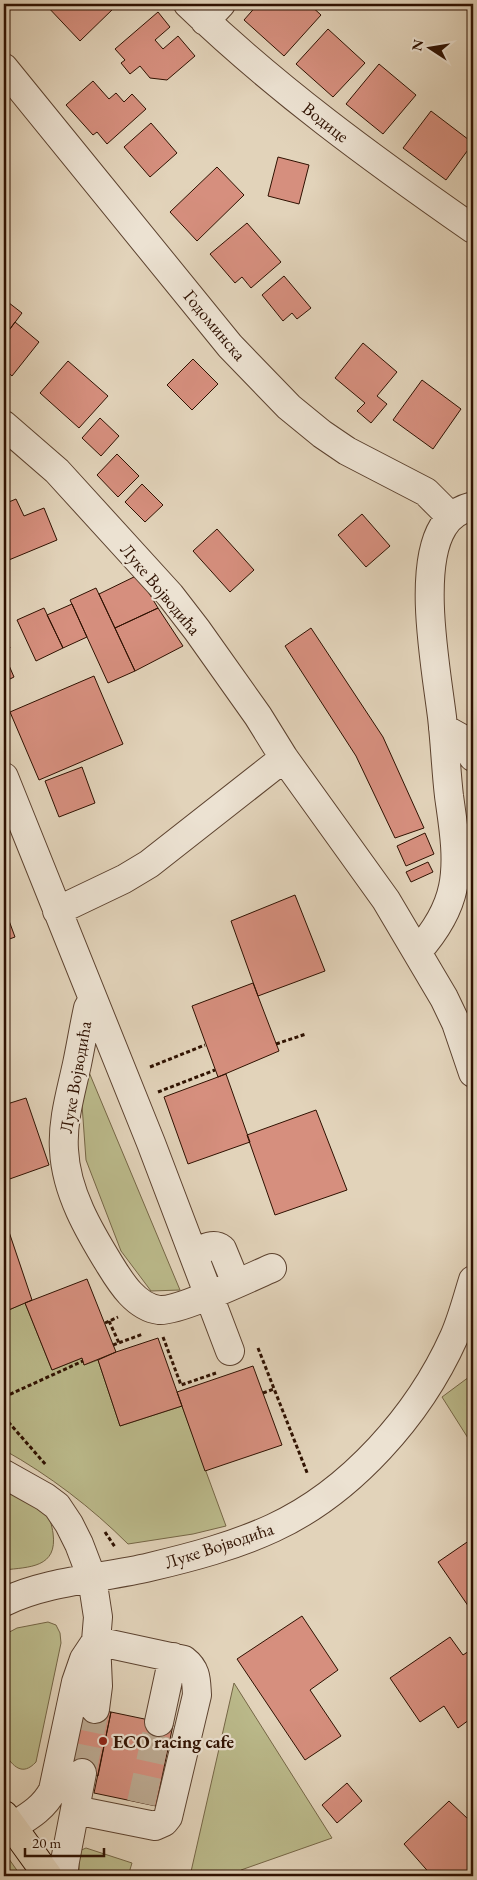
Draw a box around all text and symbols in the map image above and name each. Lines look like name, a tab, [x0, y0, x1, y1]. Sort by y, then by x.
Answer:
north arrow	[404, 22, 454, 72]
text: N	[407, 37, 427, 53]
street label: Водице	[298, 97, 354, 147]
street label: Годоминска	[179, 285, 252, 366]
street label: Луке Војводића	[116, 538, 207, 640]
street label: Луке Војводића	[54, 1018, 96, 1135]
street label: Луке Војводића	[162, 1516, 277, 1573]
place label: ECO racing cafe	[113, 1730, 235, 1753]
marker: ECO racing cafe	[97, 1735, 109, 1747]
scale bar	[25, 1825, 104, 1857]
text: 20 m	[32, 1833, 61, 1852]

